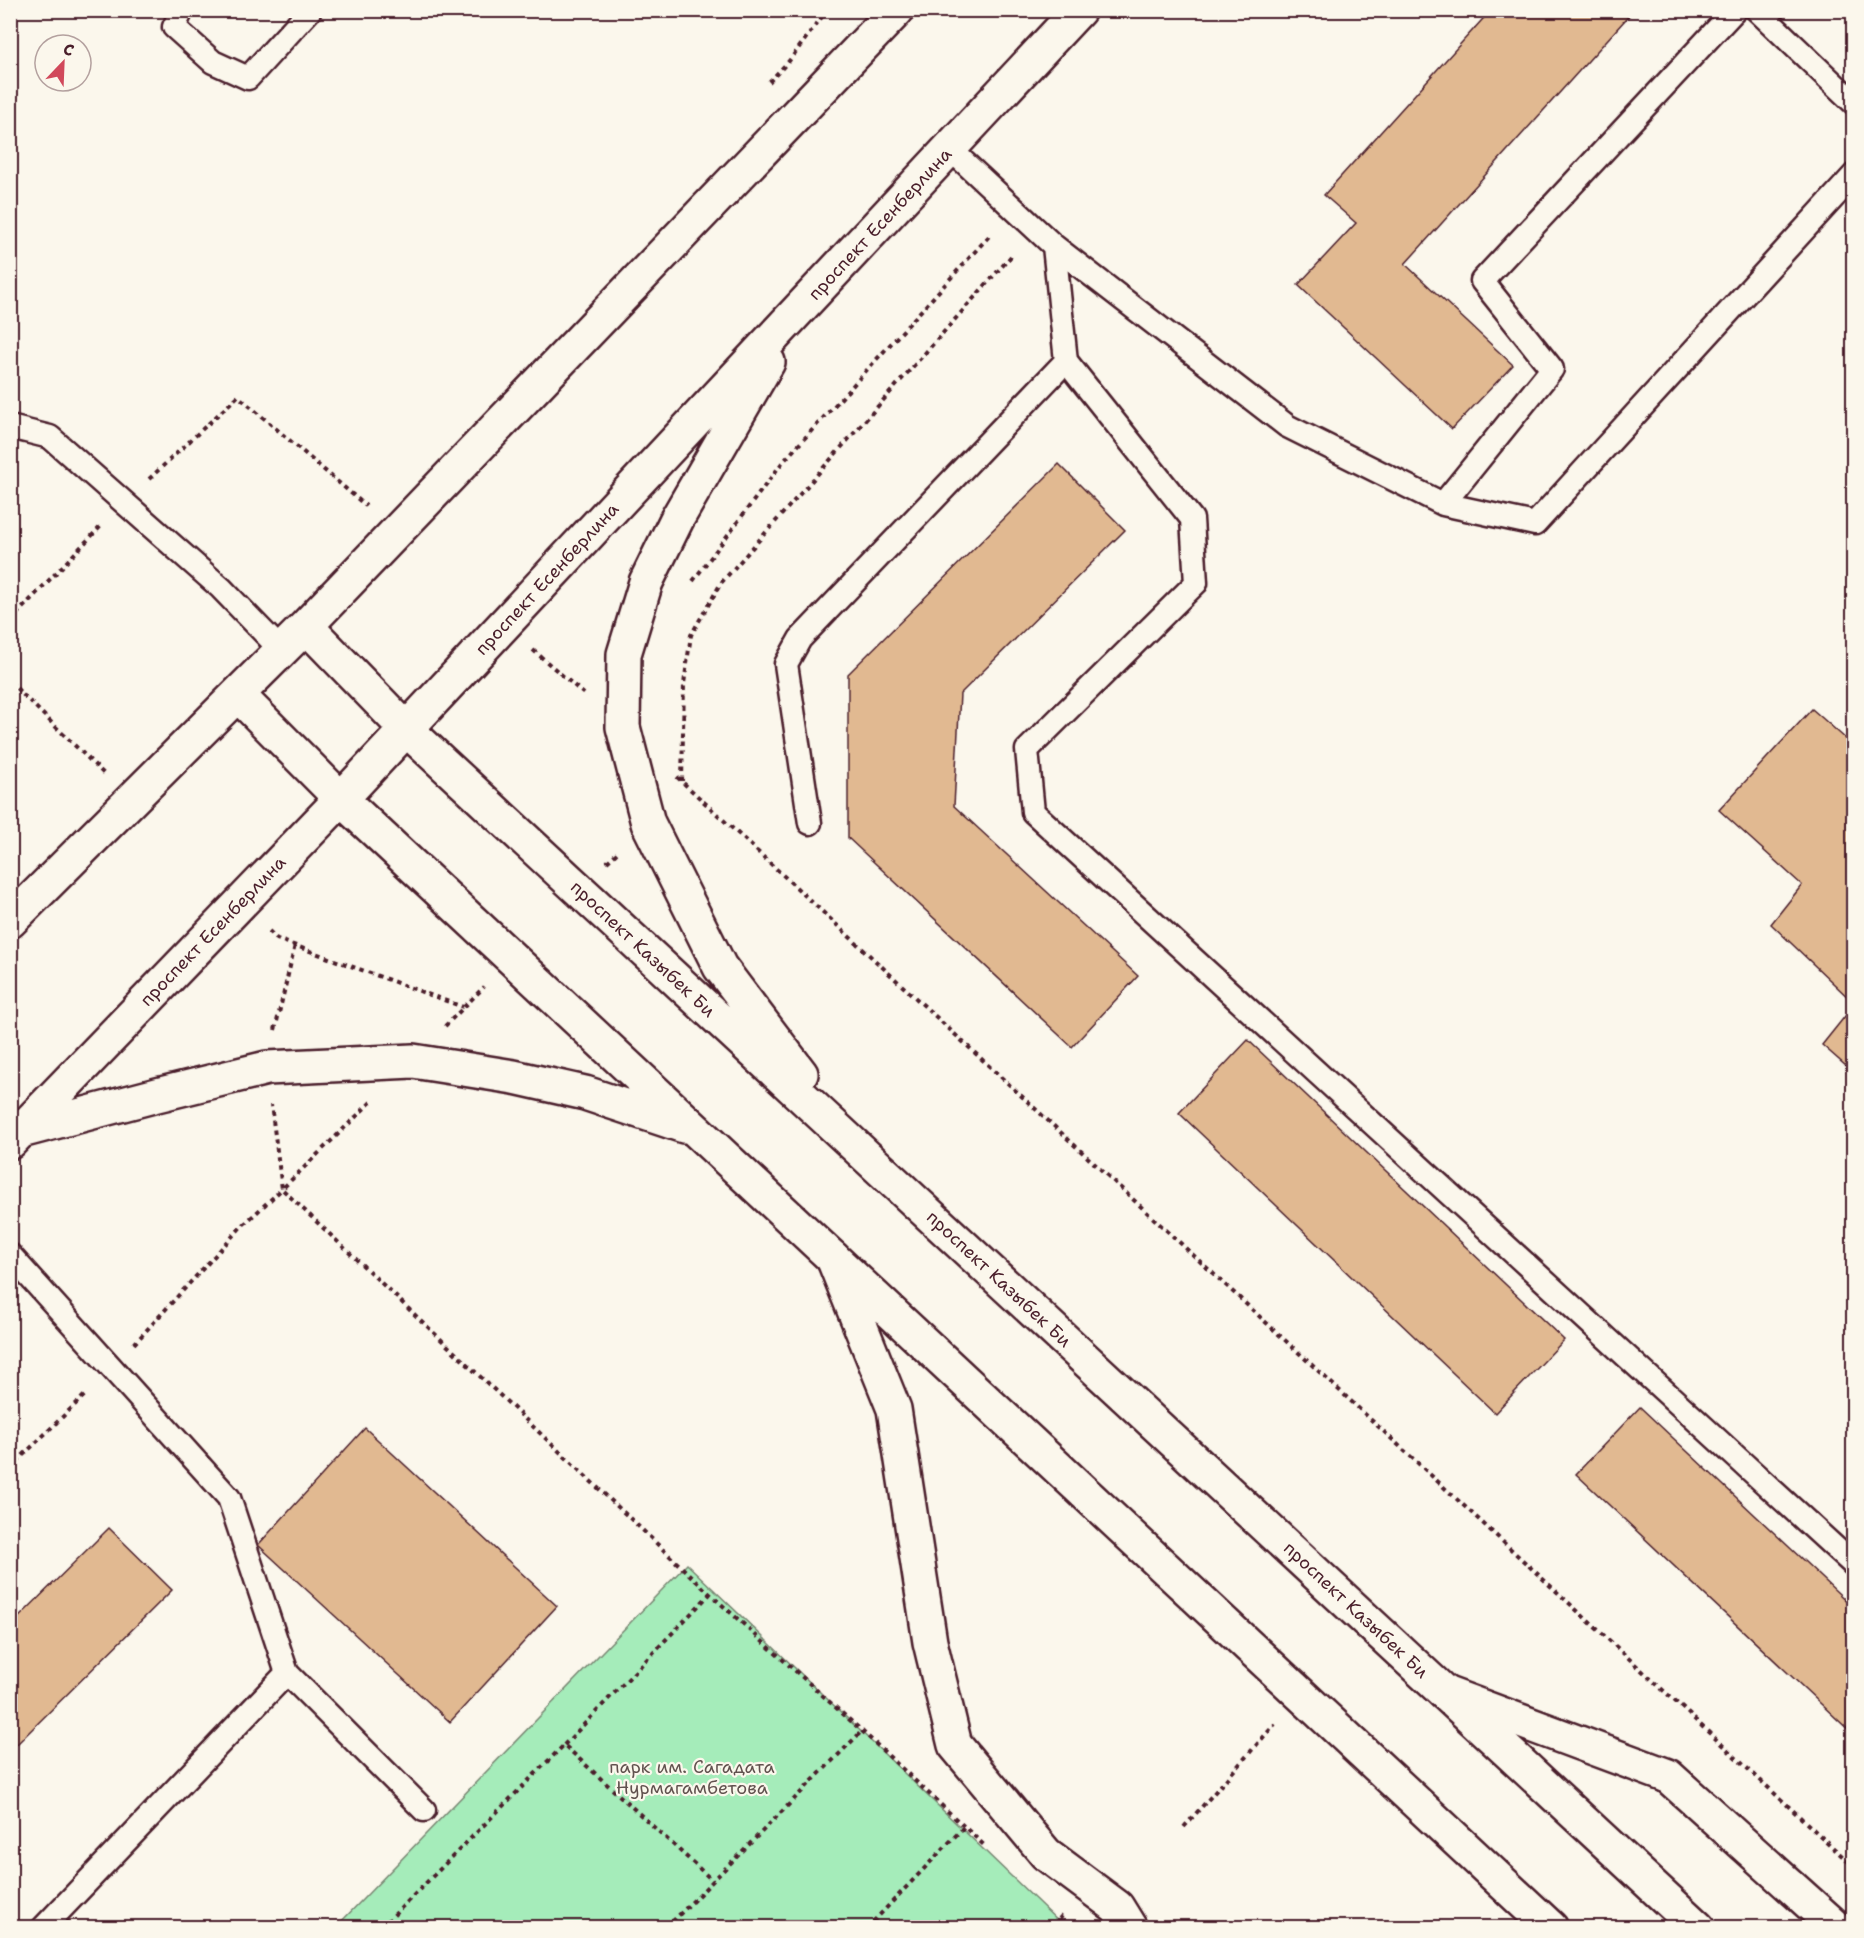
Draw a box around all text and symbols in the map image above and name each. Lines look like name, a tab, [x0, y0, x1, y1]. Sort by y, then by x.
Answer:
north arrow	[33, 33, 93, 93]
text: С	[60, 38, 77, 61]
street label: проспект Есенберлина	[803, 143, 957, 305]
street label: проспект Есенберлина	[470, 498, 624, 660]
street label: проспект Есенберлина	[135, 851, 291, 1011]
street label: проспект Казыбек Би	[565, 875, 721, 1023]
street label: проспект Казыбек Би	[921, 1205, 1077, 1353]
street label: проспект Казыбек Би	[1278, 1536, 1434, 1684]
park label: парк им. Сагадата Нурмагамбетова	[609, 1755, 775, 1800]

